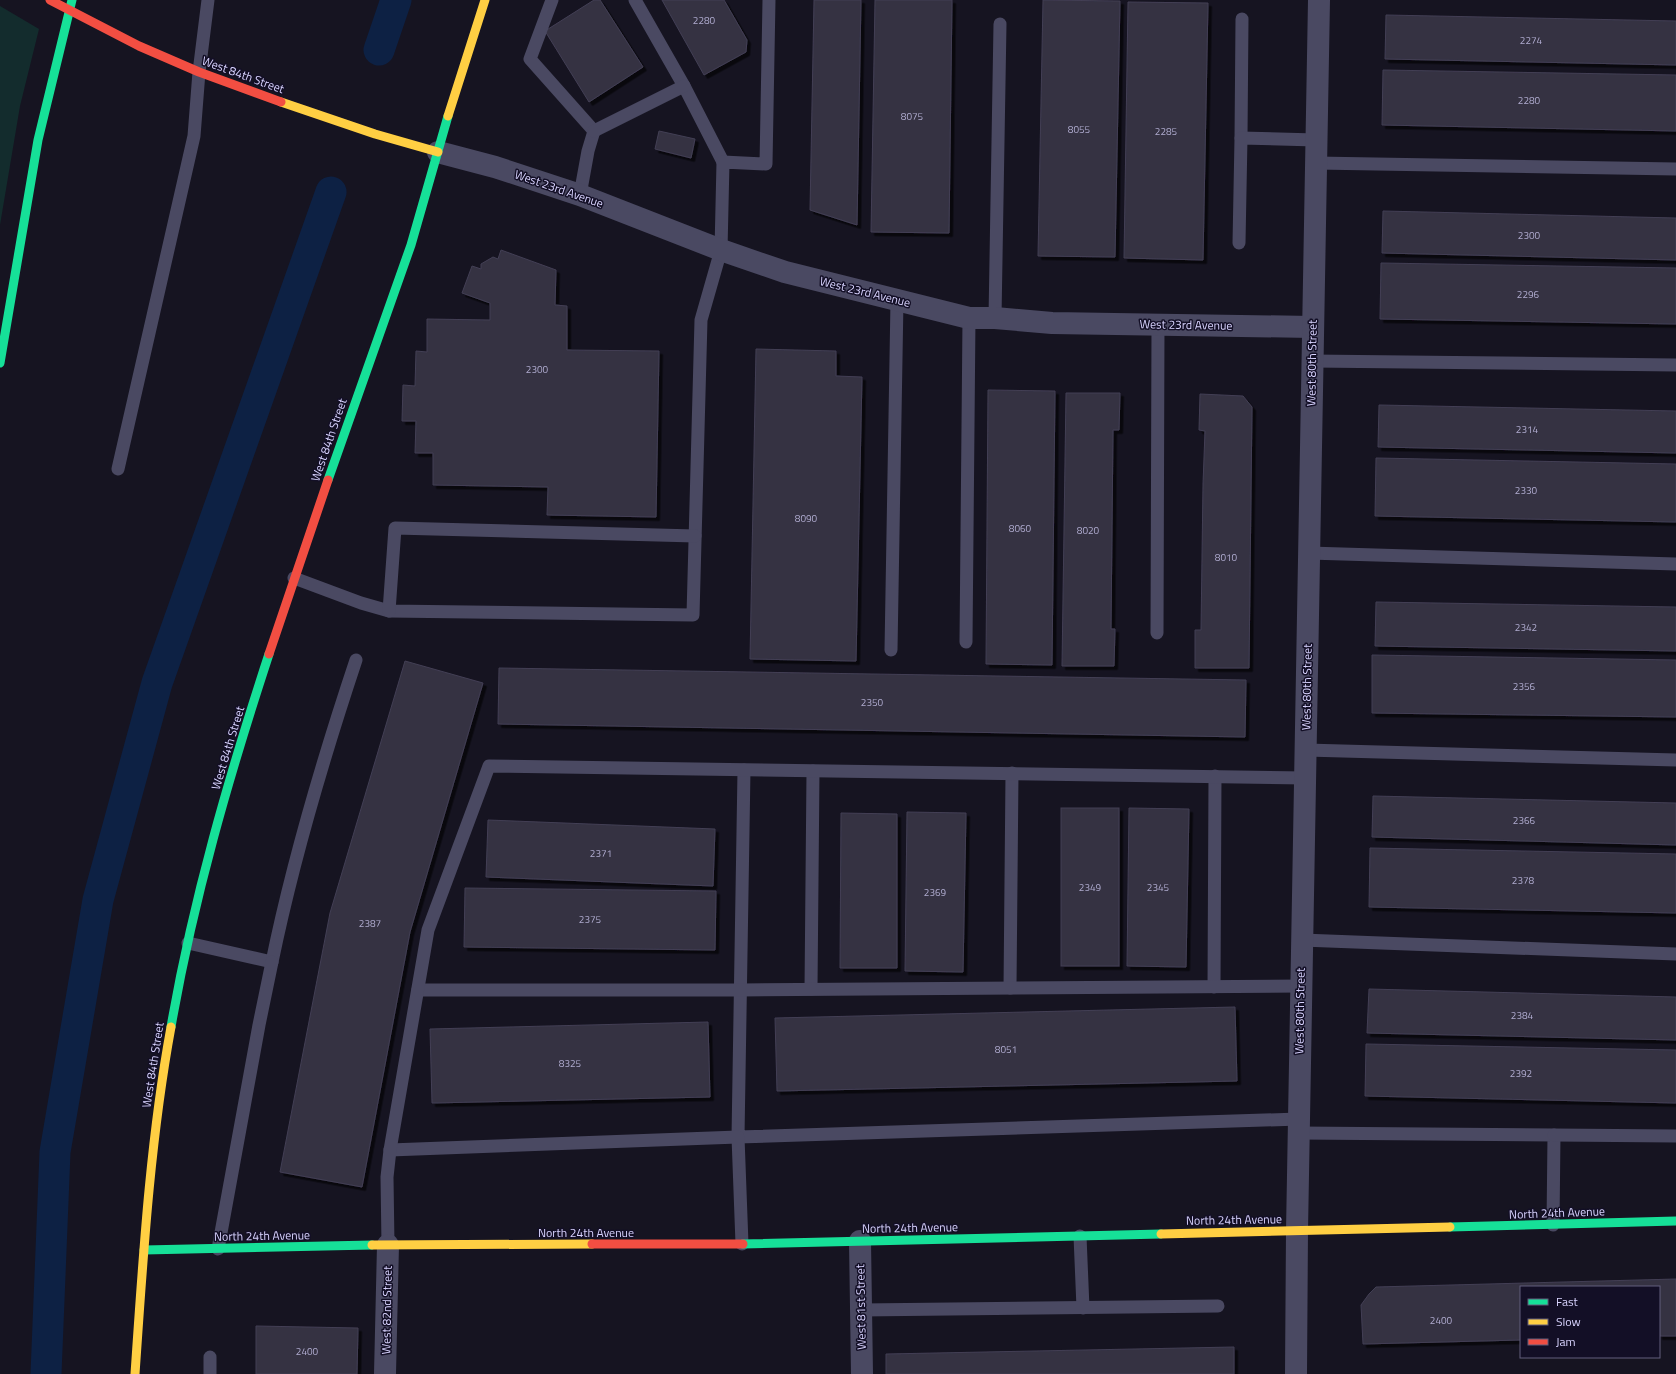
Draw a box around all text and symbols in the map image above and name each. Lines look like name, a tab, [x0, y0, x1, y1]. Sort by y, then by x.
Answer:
house number: 2280	[693, 13, 716, 28]
house number: 2274	[1520, 33, 1543, 48]
street label: West 84th Street	[199, 51, 288, 99]
house number: 2280	[1518, 93, 1541, 108]
house number: 8075	[901, 109, 924, 124]
house number: 8055	[1068, 122, 1091, 137]
house number: 2285	[1155, 124, 1178, 139]
street label: West 23rd Avenue	[512, 164, 606, 213]
house number: 2300	[1518, 228, 1541, 243]
street label: West 23rd Avenue	[818, 271, 912, 312]
house number: 2296	[1517, 287, 1540, 302]
street label: West 23rd Avenue	[1139, 314, 1233, 335]
street label: West 80th Street	[1301, 319, 1322, 406]
house number: 2300	[526, 362, 549, 377]
street label: West 84th Street	[305, 395, 352, 484]
house number: 2314	[1516, 422, 1539, 437]
house number: 2330	[1515, 483, 1538, 498]
house number: 8090	[795, 511, 818, 526]
house number: 8060	[1009, 521, 1032, 536]
house number: 8020	[1077, 523, 1100, 538]
house number: 8010	[1215, 550, 1238, 565]
house number: 2342	[1515, 620, 1537, 635]
street label: West 80th Street	[1296, 643, 1317, 730]
house number: 2356	[1513, 679, 1536, 694]
house number: 2350	[861, 695, 884, 710]
street label: West 84th Street	[206, 703, 249, 792]
house number: 2366	[1513, 813, 1536, 828]
house number: 2371	[590, 846, 612, 861]
house number: 2378	[1512, 873, 1535, 888]
house number: 2349	[1079, 880, 1102, 895]
house number: 2345	[1147, 880, 1170, 895]
house number: 2369	[924, 885, 947, 900]
house number: 2375	[579, 912, 602, 927]
house number: 2387	[359, 916, 381, 931]
street label: West 80th Street	[1289, 967, 1310, 1054]
house number: 2384	[1511, 1008, 1534, 1023]
street label: West 84th Street	[136, 1020, 169, 1109]
house number: 8051	[995, 1042, 1017, 1057]
house number: 8325	[559, 1056, 582, 1071]
house number: 2392	[1510, 1066, 1532, 1081]
street label: North 24th Avenue	[1509, 1201, 1605, 1224]
street label: North 24th Avenue	[1186, 1209, 1282, 1230]
street label: North 24th Avenue	[862, 1217, 958, 1238]
street label: North 24th Avenue	[538, 1223, 634, 1242]
street label: North 24th Avenue	[214, 1225, 310, 1246]
street label: West 81st Street	[850, 1263, 871, 1350]
street label: West 82nd Street	[376, 1265, 397, 1355]
legend	[1520, 1286, 1660, 1358]
text: Fast	[1556, 1292, 1579, 1311]
text: Slow	[1556, 1312, 1581, 1331]
house number: 2400	[1430, 1313, 1453, 1328]
text: Jam	[1556, 1332, 1576, 1351]
house number: 2400	[296, 1344, 319, 1359]

